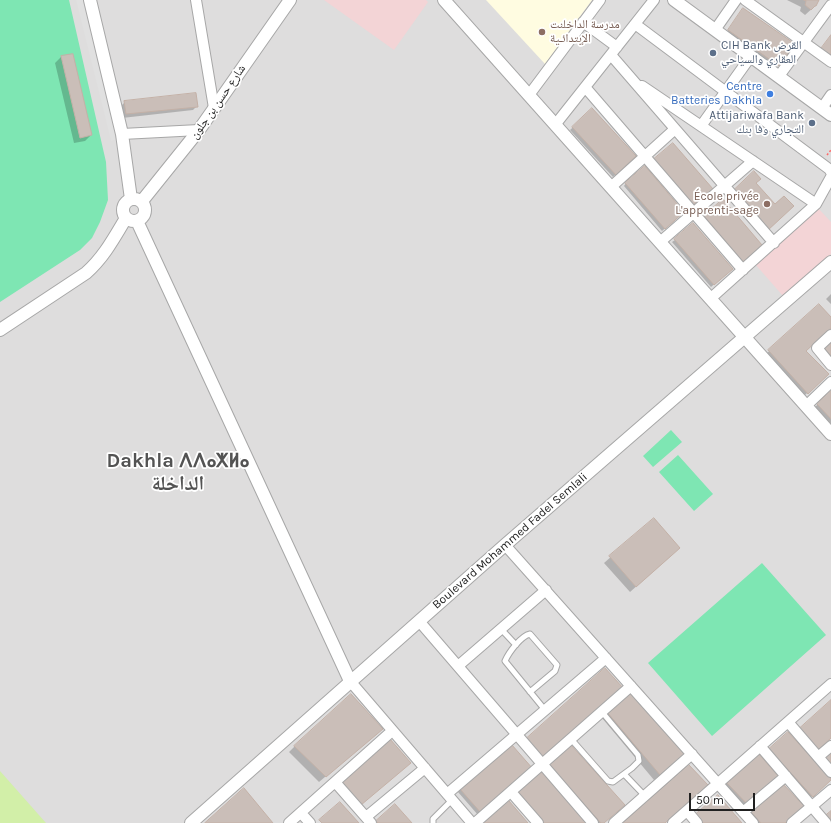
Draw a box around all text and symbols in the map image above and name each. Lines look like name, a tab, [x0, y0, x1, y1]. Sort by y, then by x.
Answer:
place label: مدرسة الداخلنت الإبتدائـية	[550, 18, 620, 46]
marker: مدرسة الداخلنت الإبتدائـية	[537, 27, 547, 37]
place label: CIH Bank القرض العقاري والسياحي	[721, 39, 802, 67]
marker: CIH Bank القرض العقاري والسياحي	[708, 48, 718, 58]
street label: شارع حسن بن جلون	[187, 62, 249, 142]
place label: Centre Batteries Dakhla	[671, 80, 762, 108]
marker: Centre Batteries Dakhla	[765, 89, 775, 99]
place label: Attijariwafa Bank التجاري وفا بنك	[709, 109, 804, 137]
marker: Attijariwafa Bank التجاري وفا بنك	[807, 118, 817, 128]
place label: École privée L'apprenti-sage	[675, 190, 759, 218]
marker: École privée L'apprenti-sage	[762, 199, 772, 209]
district label: Dakhla ⴷⴷⴰⵅⵍⴰ الداخلة	[107, 449, 249, 496]
street label: Boulevard Mohammed Fadel Semlali	[430, 470, 590, 612]
scale bar	[691, 785, 757, 811]
text: 50 m	[696, 793, 724, 807]

